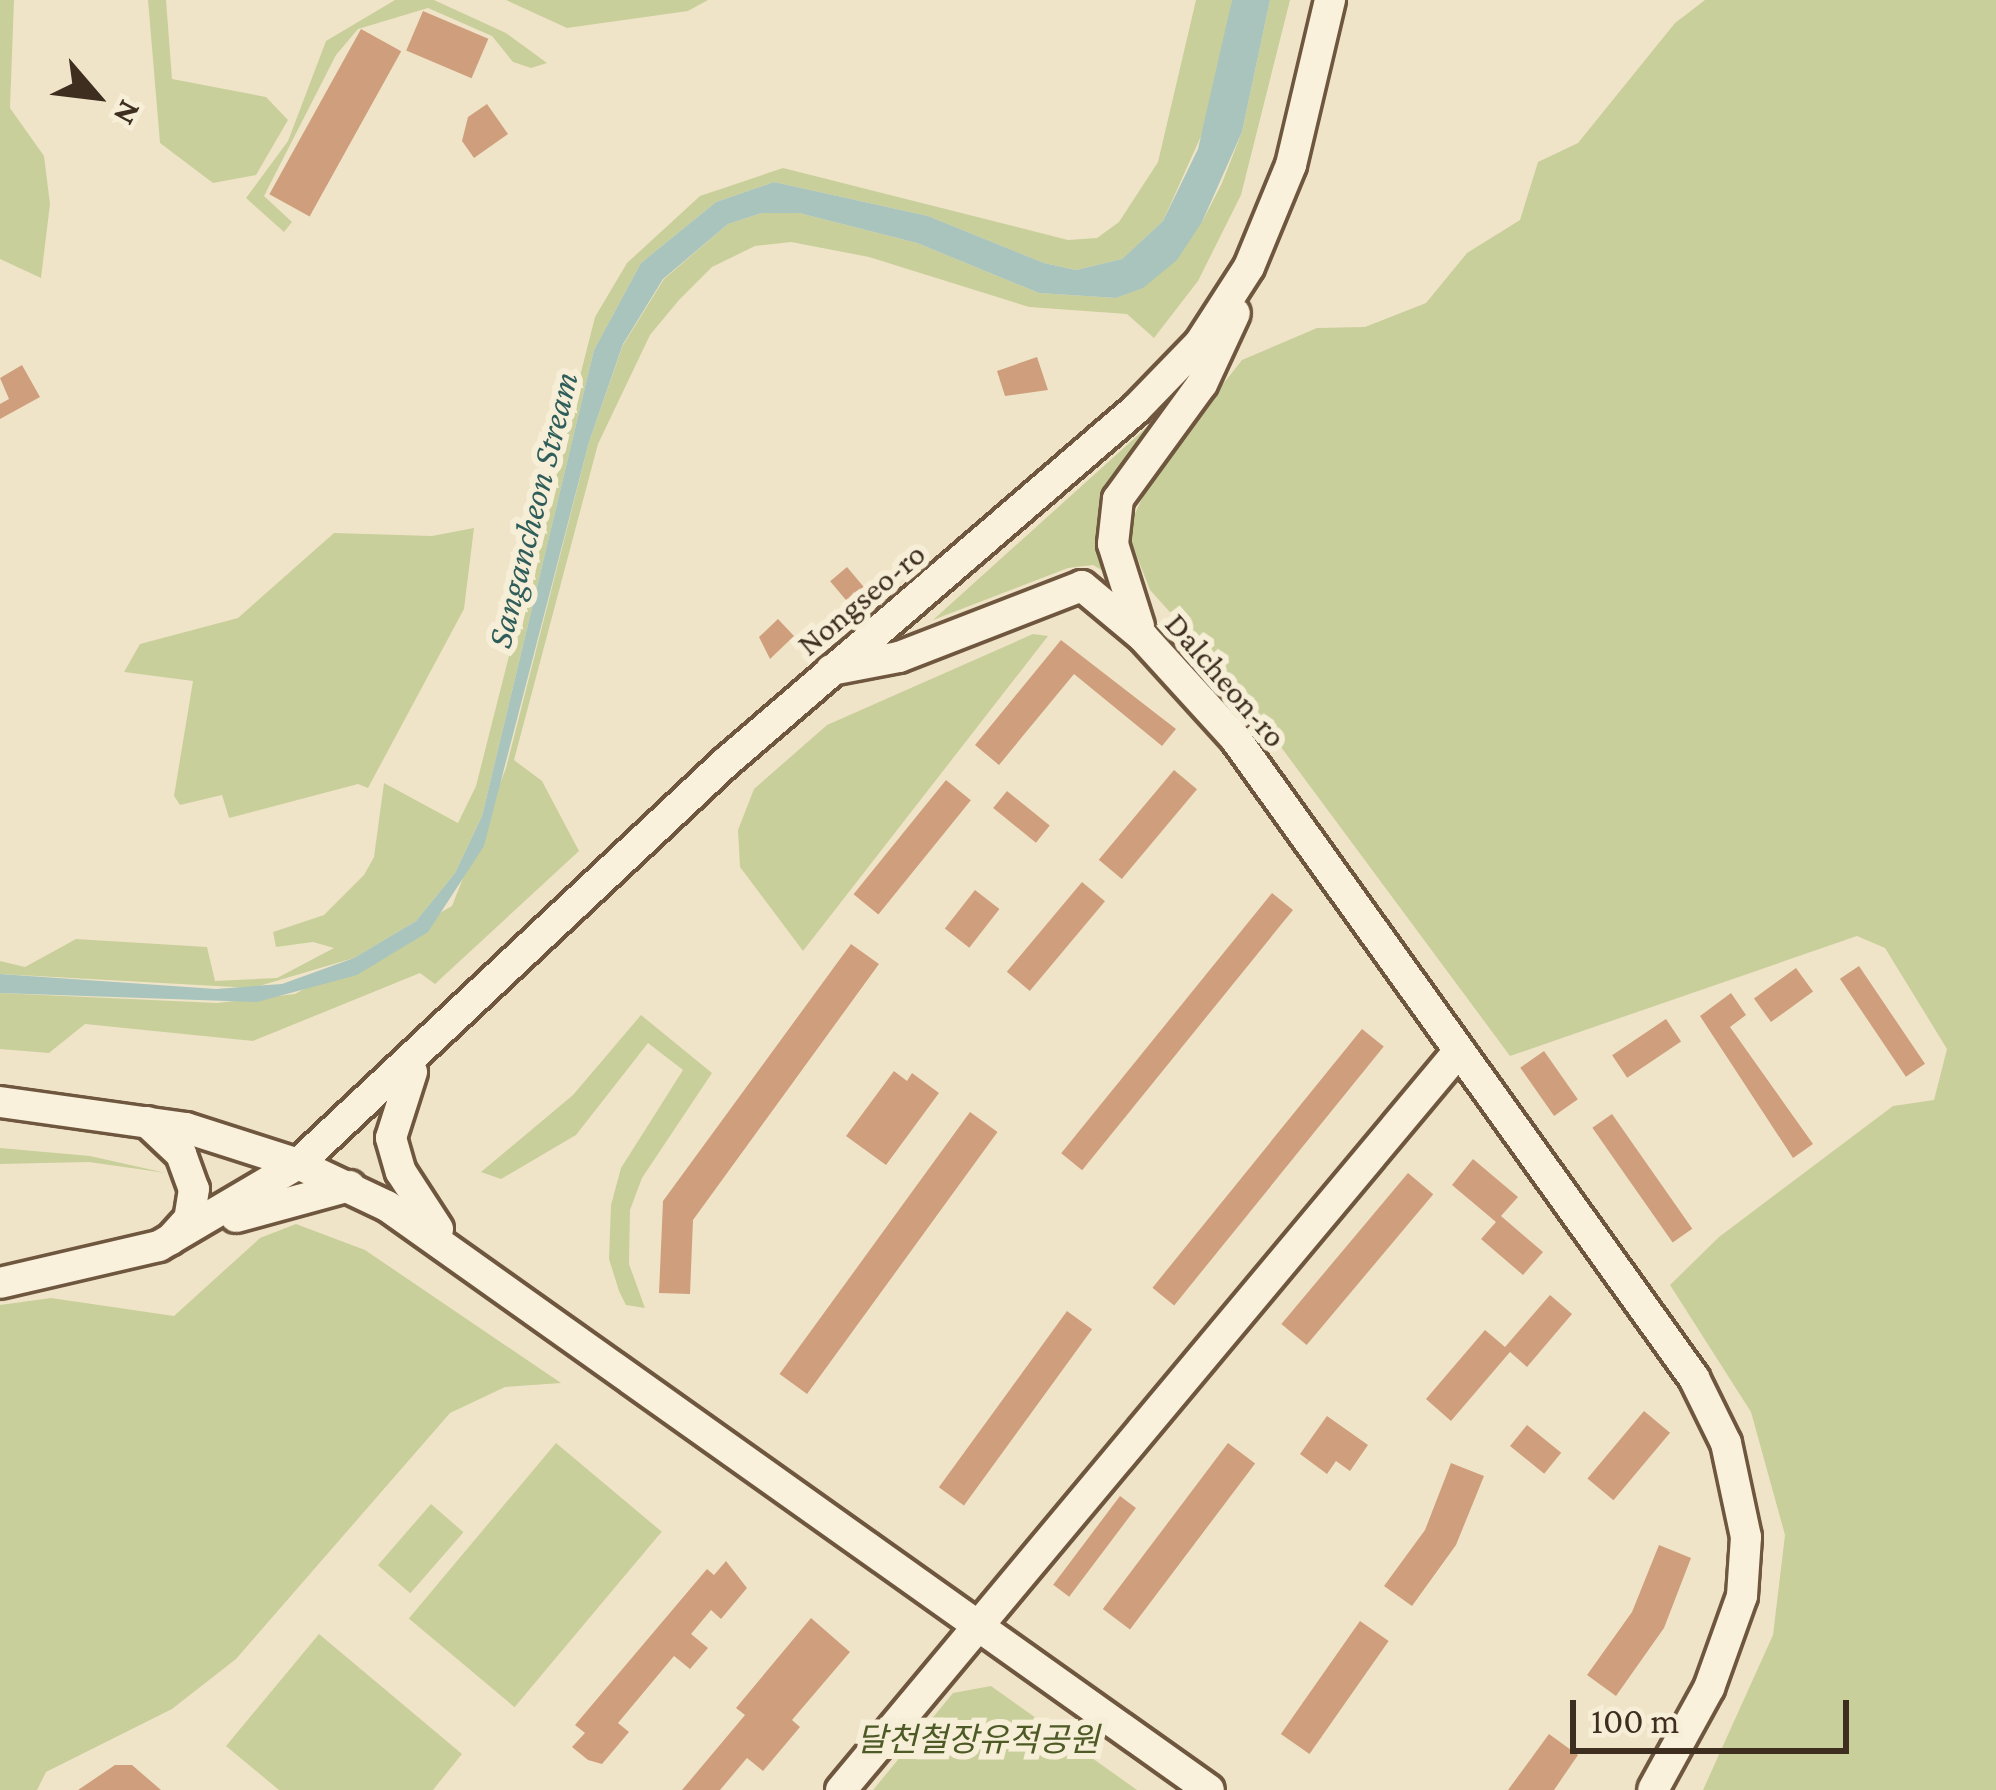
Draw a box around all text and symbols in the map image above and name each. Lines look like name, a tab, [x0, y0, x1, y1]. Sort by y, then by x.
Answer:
north arrow	[36, 36, 156, 156]
text: N	[107, 95, 150, 132]
water label: Sangancheon Stream	[478, 367, 588, 653]
street label: Nongseo-ro	[789, 534, 933, 664]
street label: Dalcheon-ro	[1157, 605, 1295, 755]
scale bar	[1576, 1676, 1855, 1750]
text: 100 m	[1591, 1701, 1679, 1741]
park label: 달천철장유적공원	[857, 1720, 1099, 1760]

